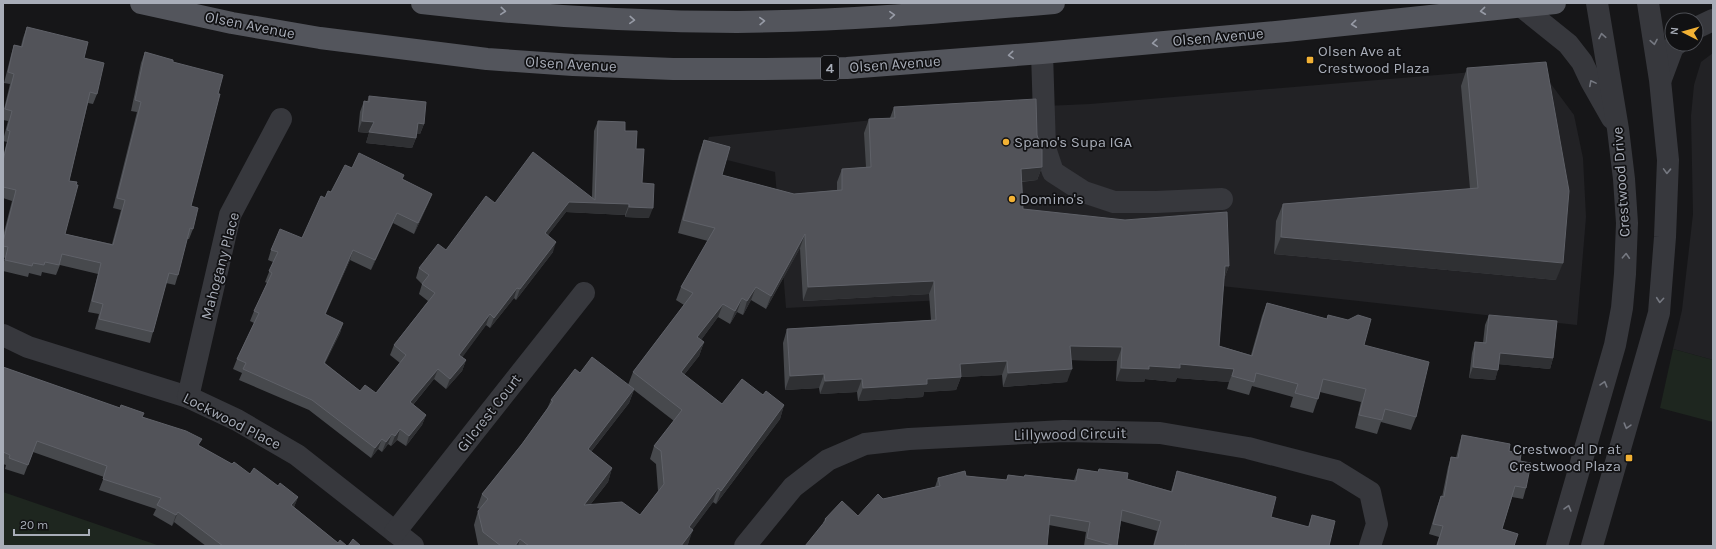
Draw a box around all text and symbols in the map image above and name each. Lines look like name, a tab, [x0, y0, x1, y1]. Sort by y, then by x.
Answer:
one-way arrow	[1480, 6, 1486, 15]
street label: Olsen Avenue	[203, 7, 297, 43]
one-way arrow	[500, 7, 506, 16]
one-way arrow	[889, 11, 895, 20]
north arrow	[1664, 12, 1704, 52]
one-way arrow	[629, 16, 635, 24]
one-way arrow	[759, 17, 765, 25]
one-way arrow	[1351, 19, 1357, 28]
street label: Olsen Avenue	[1172, 24, 1264, 50]
text: N	[1668, 26, 1681, 36]
one-way arrow	[1599, 33, 1607, 39]
one-way arrow	[1152, 38, 1158, 47]
one-way arrow	[1649, 38, 1658, 45]
place label: Olsen Ave at Crestwood Plaza	[1318, 42, 1430, 77]
one-way arrow	[1008, 51, 1014, 60]
street label: Olsen Avenue	[849, 52, 941, 76]
street label: Olsen Avenue	[525, 53, 617, 75]
marker: Olsen Ave at Crestwood Plaza	[1305, 55, 1315, 65]
road number: 4	[821, 56, 839, 80]
one-way arrow	[1589, 80, 1597, 88]
street label: Crestwood Drive	[1608, 126, 1634, 238]
place label: Spano's Supa IGA	[1014, 133, 1132, 151]
marker: Spano's Supa IGA	[1001, 137, 1011, 147]
one-way arrow	[1663, 168, 1672, 174]
place label: Domino's	[1020, 190, 1084, 208]
marker: Domino's	[1007, 194, 1017, 204]
street label: Mahogany Place	[197, 210, 243, 322]
one-way arrow	[1621, 253, 1630, 259]
one-way arrow	[1655, 297, 1664, 303]
street label: Gilcrest Court	[453, 370, 525, 456]
one-way arrow	[1599, 380, 1608, 387]
street label: Lockwood Place	[180, 389, 284, 453]
one-way arrow	[1623, 423, 1631, 429]
street label: Lillywood Circuit	[1014, 424, 1127, 444]
place label: Crestwood Dr at Crestwood Plaza	[1509, 440, 1621, 475]
marker: Crestwood Dr at Crestwood Plaza	[1624, 453, 1634, 463]
one-way arrow	[1563, 505, 1572, 512]
scale bar	[14, 511, 89, 537]
text: 20 m	[20, 518, 48, 532]

